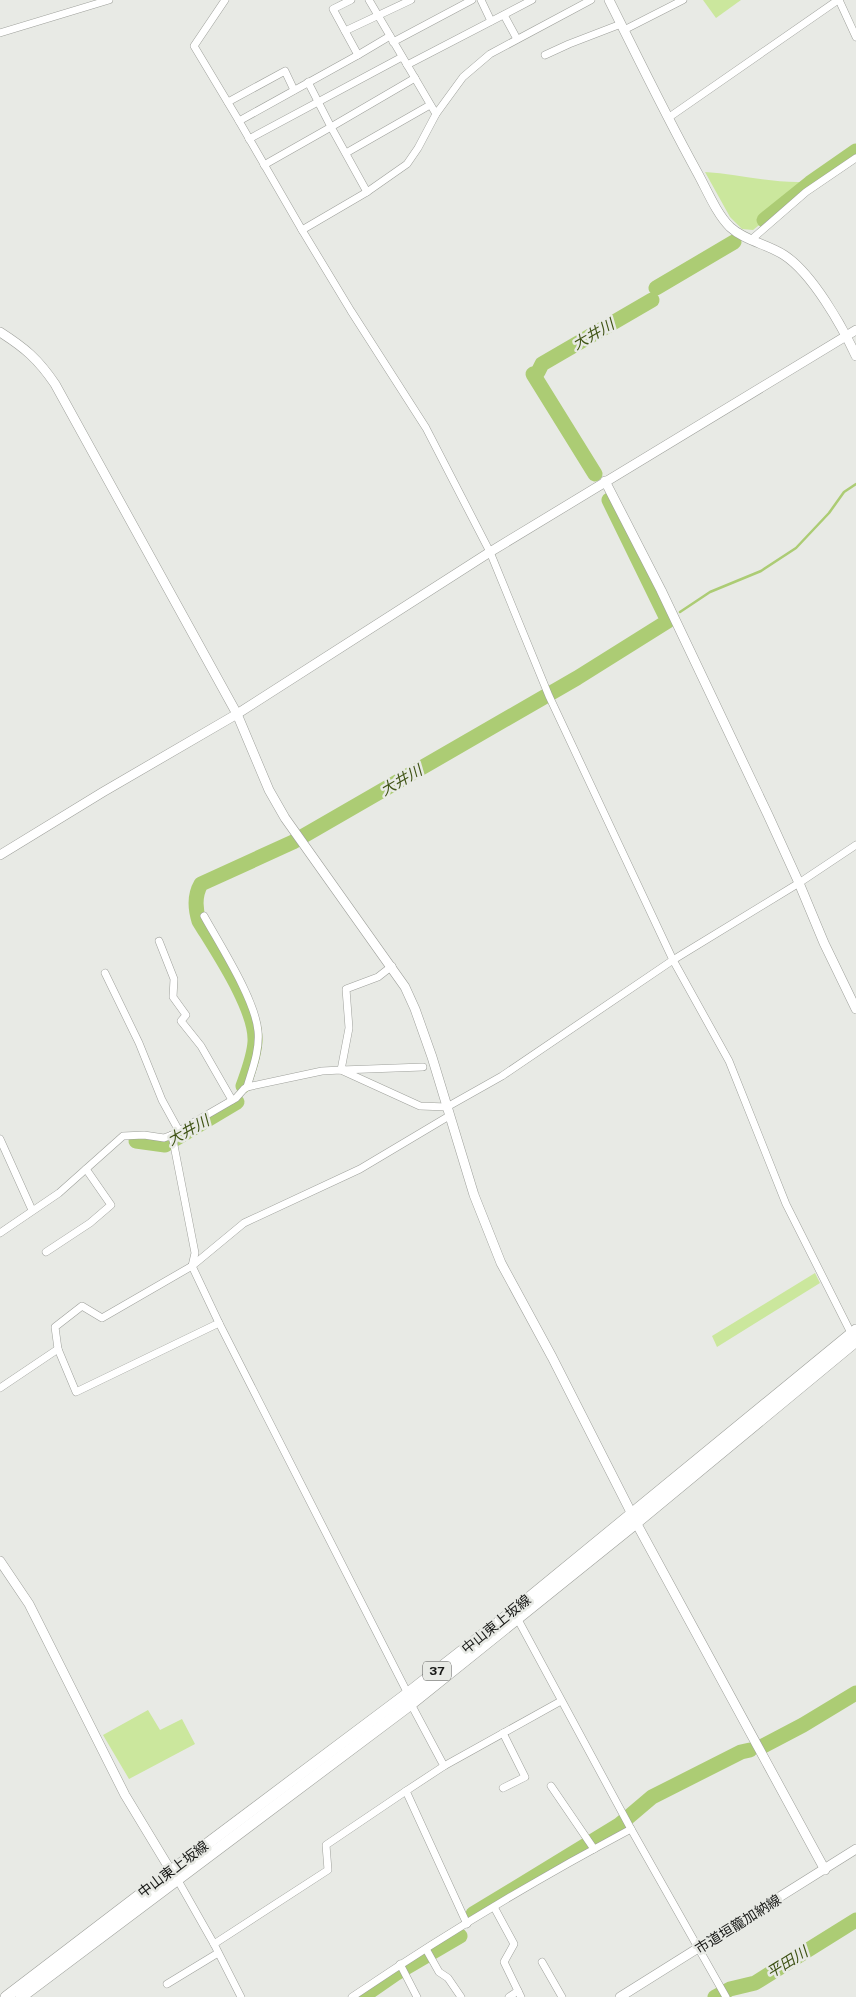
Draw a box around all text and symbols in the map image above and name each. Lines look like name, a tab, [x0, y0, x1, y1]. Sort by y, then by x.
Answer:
water label: 大井川	[569, 314, 618, 353]
water label: 大井川	[377, 760, 426, 799]
water label: 大井川	[164, 1111, 214, 1148]
street label: 中山東上坂線	[458, 1591, 534, 1657]
road number: 37	[423, 1662, 451, 1680]
street label: 中山東上坂線	[135, 1837, 211, 1901]
street label: 市道垣籠加納線	[692, 1891, 784, 1957]
water label: 平田川	[763, 1942, 812, 1981]

